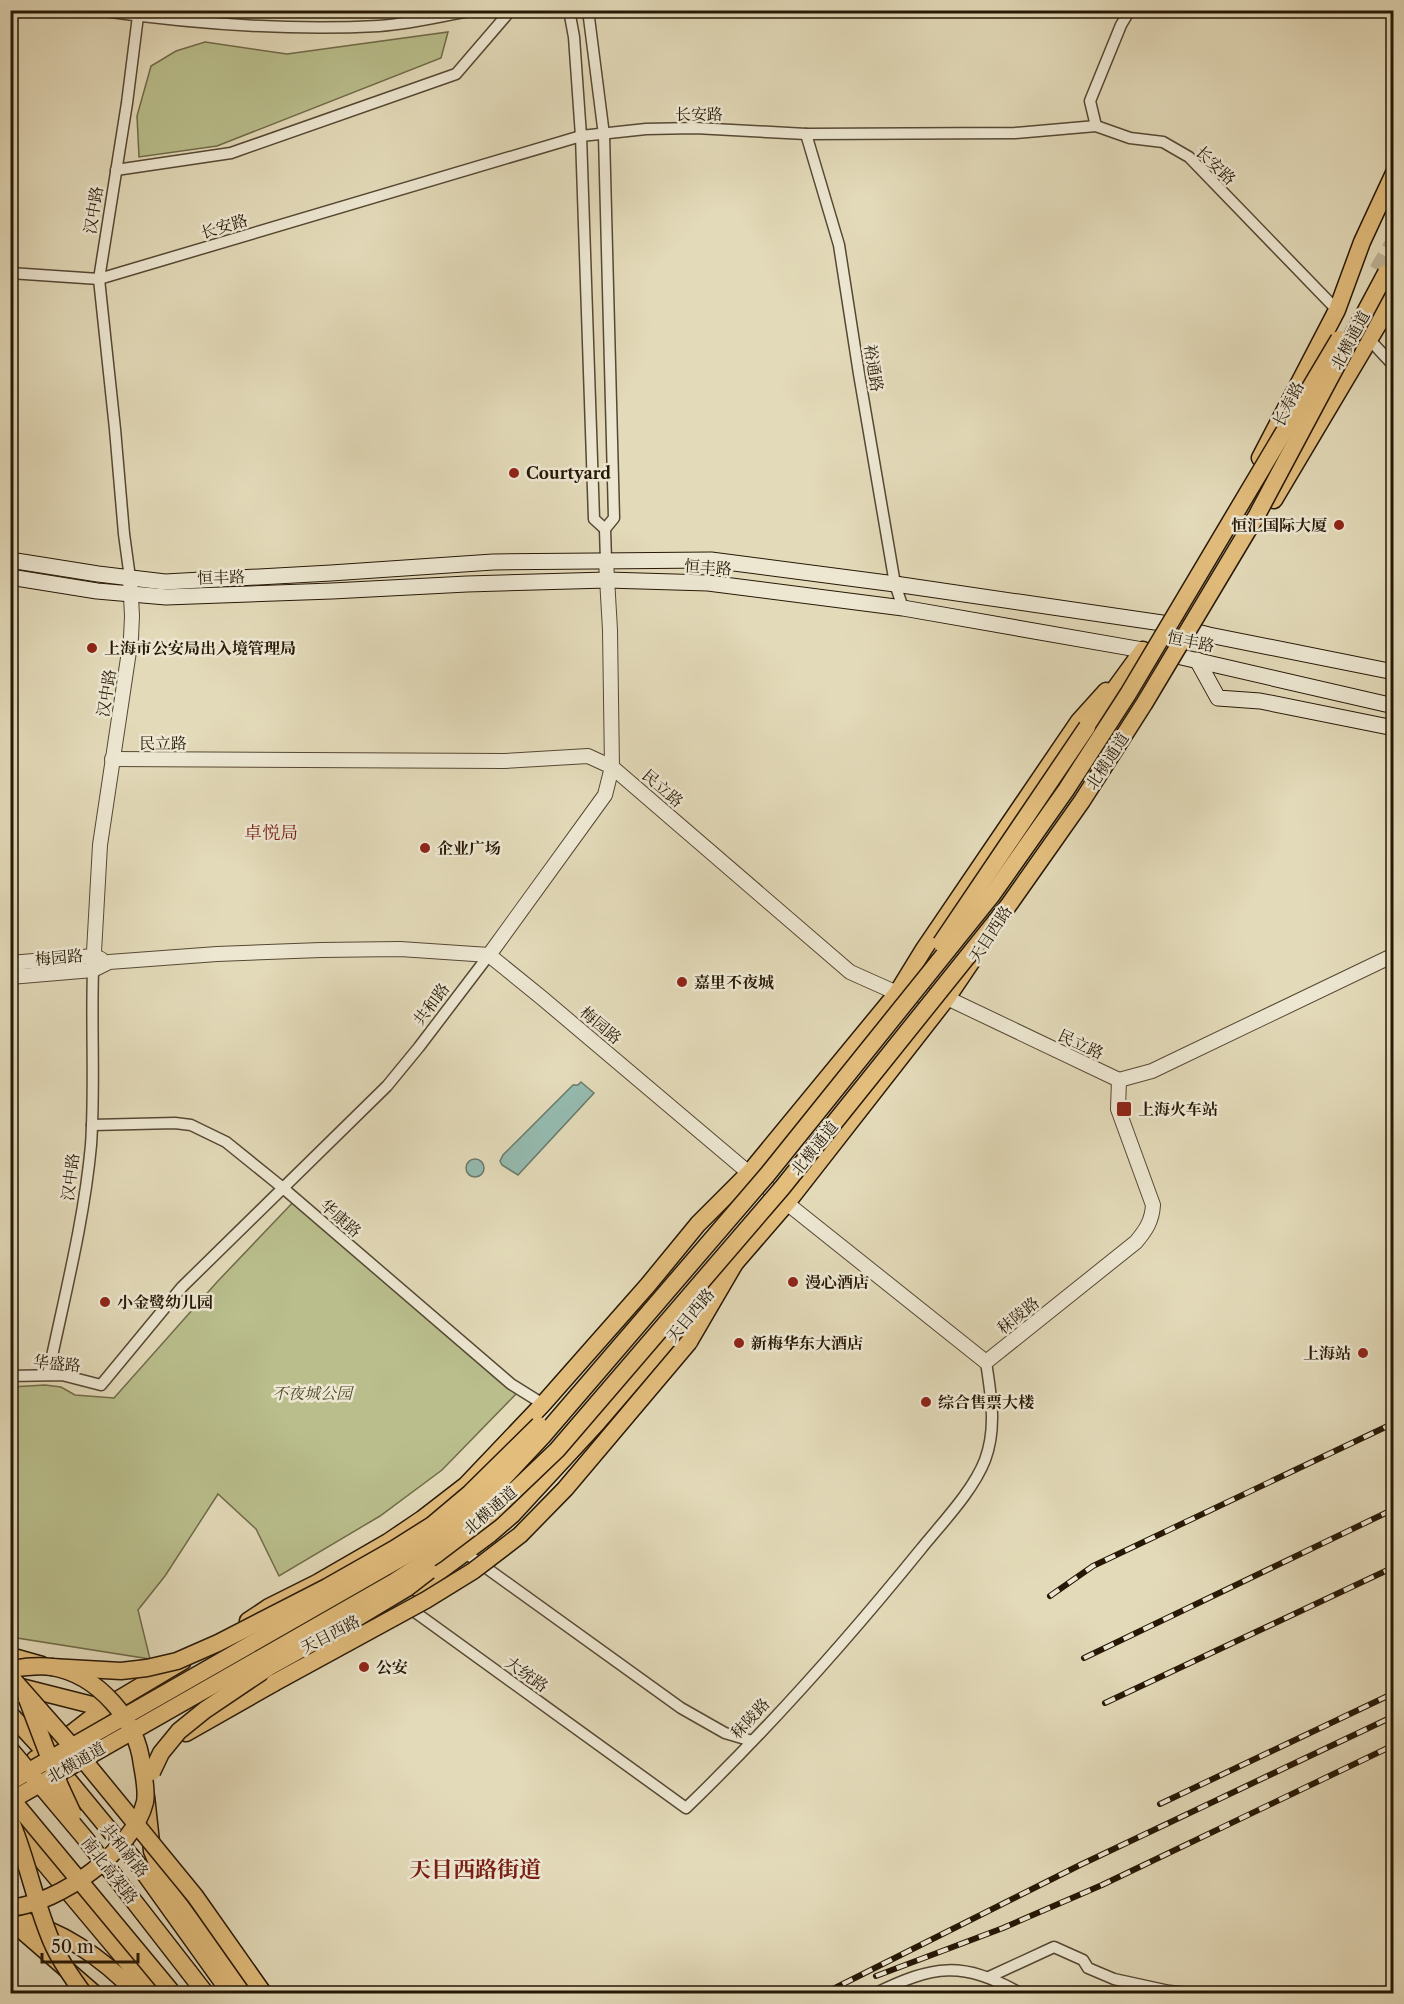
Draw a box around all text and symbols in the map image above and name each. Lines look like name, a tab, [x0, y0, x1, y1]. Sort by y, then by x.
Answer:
street label: 长安路	[675, 104, 723, 124]
street label: 长安路	[1192, 141, 1240, 189]
street label: 汉中路	[79, 185, 107, 235]
street label: 长安路	[198, 209, 250, 243]
street label: 北横通道	[1326, 307, 1374, 373]
street label: 裕通路	[860, 343, 888, 393]
street label: 长寿路	[1268, 378, 1308, 430]
place label: Courtyard	[526, 463, 611, 483]
marker: Courtyard	[507, 466, 521, 480]
place label: 恒汇国际大厦	[1231, 515, 1327, 535]
marker: 恒汇国际大厦	[1332, 518, 1346, 532]
street label: 恒丰路	[683, 555, 733, 579]
street label: 恒丰路	[197, 566, 245, 588]
street label: 恒丰路	[1165, 626, 1217, 656]
place label: 上海市公安局出入境管理局	[104, 638, 296, 658]
marker: 上海市公安局出入境管理局	[85, 641, 99, 655]
street label: 汉中路	[92, 668, 120, 718]
street label: 北横通道	[1081, 729, 1133, 793]
street label: 民立路	[139, 733, 187, 753]
street label: 民立路	[638, 765, 688, 811]
district label: 卓悦局	[244, 822, 298, 844]
place label: 企业广场	[437, 838, 501, 858]
marker: 企业广场	[418, 841, 432, 855]
street label: 天目西路	[964, 902, 1016, 966]
street label: 梅园路	[34, 945, 84, 969]
place label: 嘉里不夜城	[694, 972, 774, 992]
marker: 嘉里不夜城	[675, 975, 689, 989]
street label: 共和路	[409, 979, 453, 1029]
street label: 梅园路	[576, 1002, 626, 1048]
street label: 民立路	[1055, 1025, 1107, 1063]
place label: 上海火车站	[1138, 1099, 1218, 1119]
marker: 上海火车站	[1115, 1100, 1133, 1118]
street label: 北横通道	[786, 1117, 842, 1179]
street label: 汉中路	[57, 1152, 83, 1202]
street label: 华康路	[316, 1195, 366, 1241]
place label: 漫心酒店	[805, 1272, 869, 1292]
marker: 漫心酒店	[786, 1275, 800, 1289]
street label: 天目西路	[662, 1284, 718, 1346]
place label: 小金鹭幼儿园	[117, 1292, 213, 1312]
street label: 秣陵路	[993, 1292, 1043, 1338]
marker: 小金鹭幼儿园	[98, 1295, 112, 1309]
place label: 新梅华东大酒店	[751, 1333, 863, 1353]
marker: 新梅华东大酒店	[732, 1336, 746, 1350]
place label: 上海站	[1303, 1343, 1351, 1363]
marker: 上海站	[1356, 1346, 1370, 1360]
street label: 华盛路	[32, 1351, 82, 1375]
park label: 不夜城公园	[272, 1383, 355, 1403]
place label: 综合售票大楼	[938, 1392, 1034, 1412]
marker: 综合售票大楼	[919, 1395, 933, 1409]
street label: 北横通道	[459, 1481, 521, 1539]
street label: 天目西路	[297, 1611, 363, 1657]
street label: 大统路	[502, 1652, 552, 1696]
place label: 公安	[376, 1657, 408, 1677]
marker: 公安	[357, 1660, 371, 1674]
street label: 秣陵路	[726, 1694, 774, 1742]
street label: 北横通道	[43, 1737, 109, 1787]
street label: 共和新路	[97, 1819, 153, 1881]
street label: 南北高架路	[77, 1832, 143, 1908]
district label: 天目西路街道	[409, 1856, 541, 1883]
scale bar	[42, 1926, 138, 1964]
text: 50 m	[51, 1936, 94, 1958]

